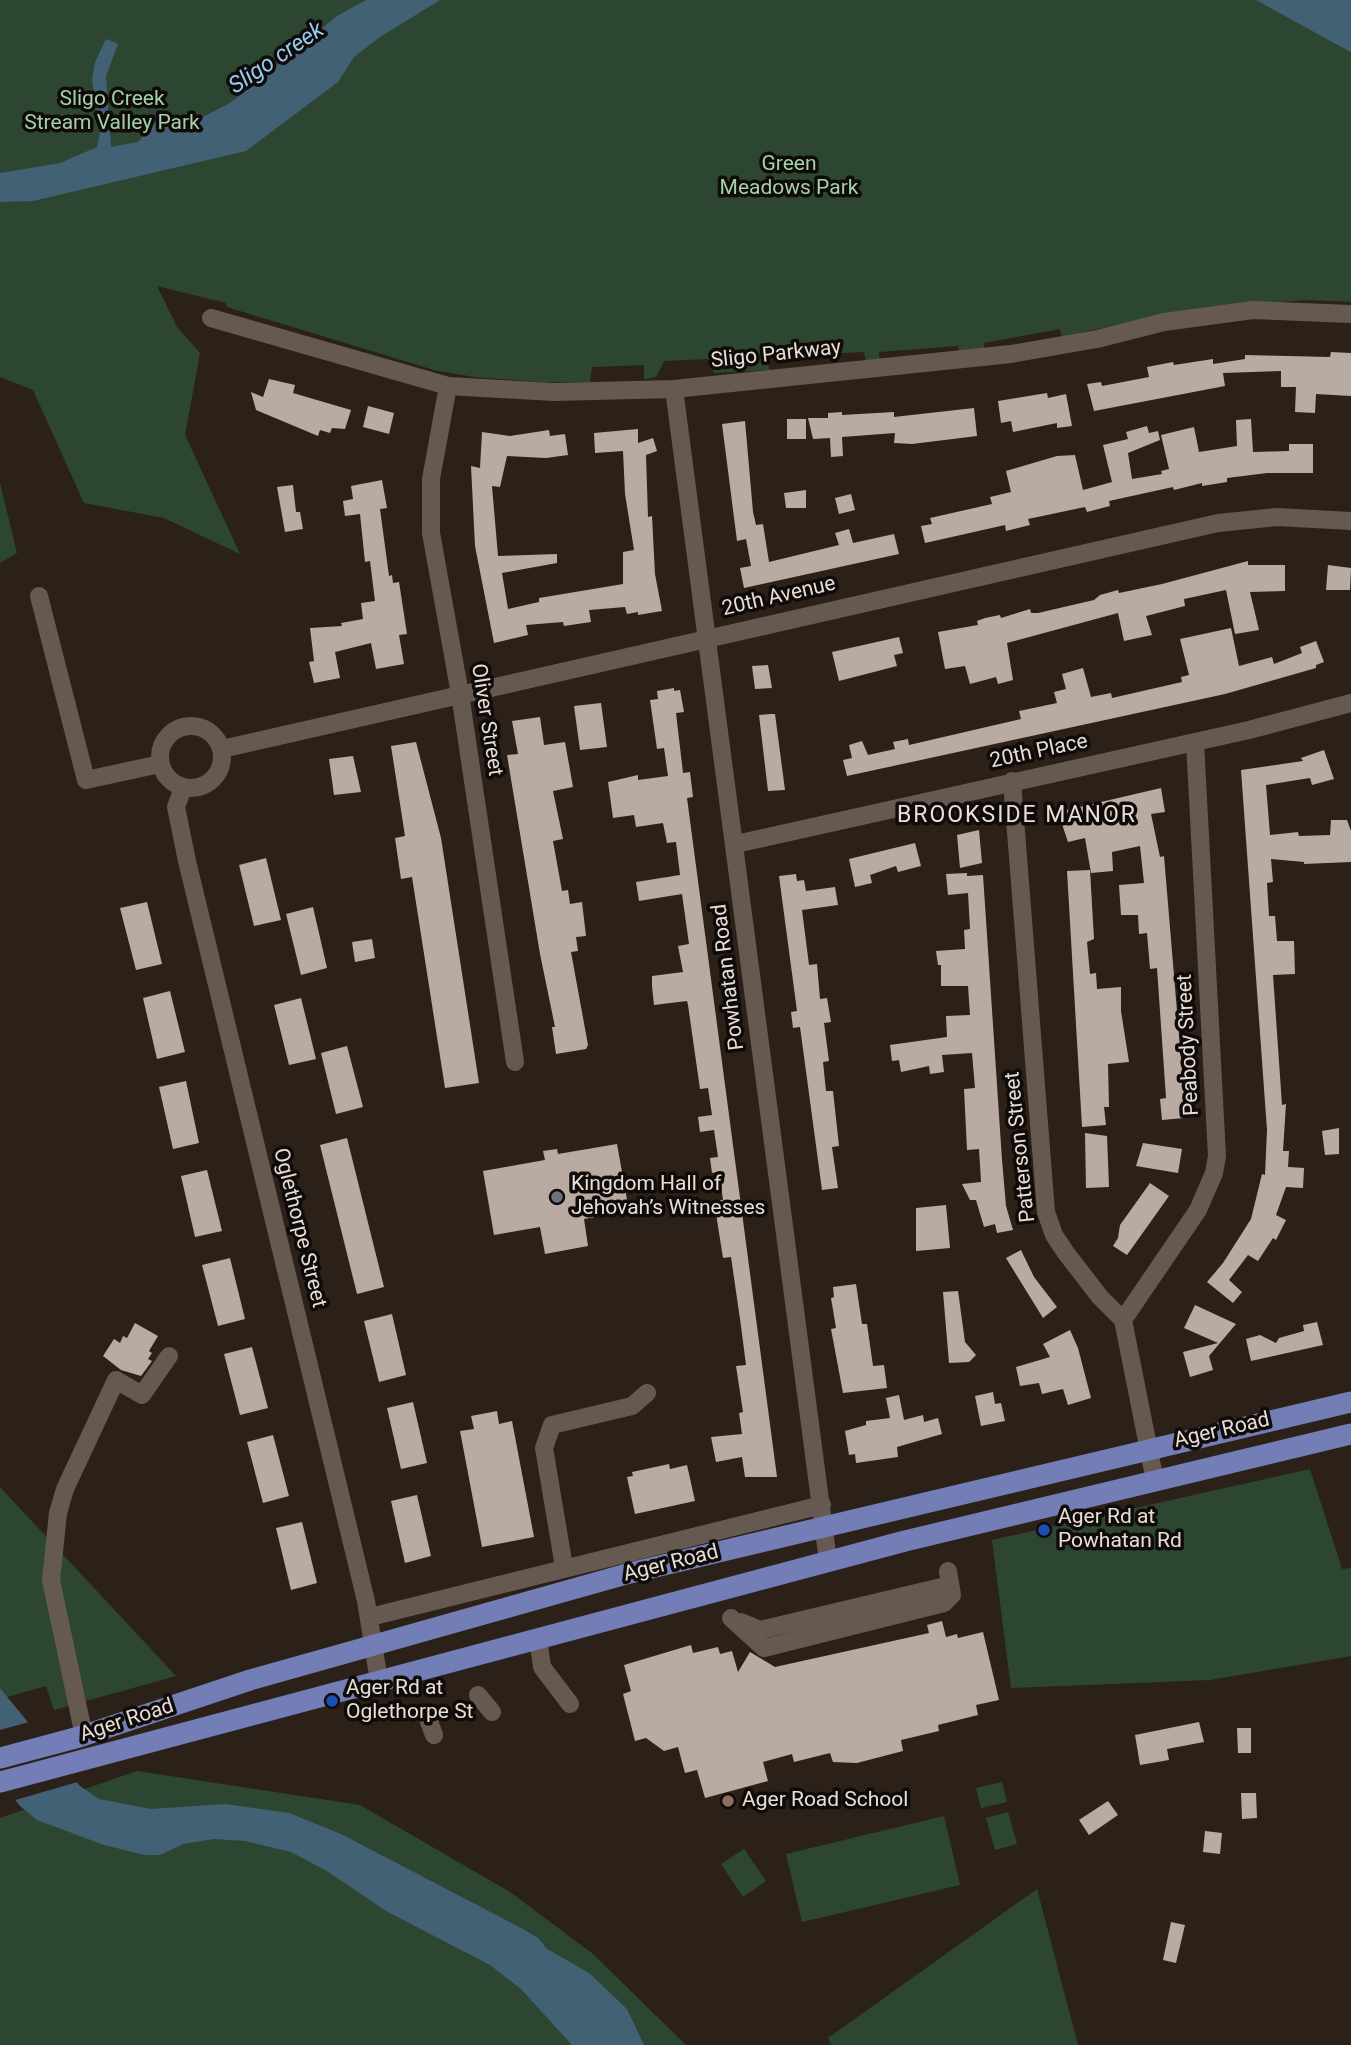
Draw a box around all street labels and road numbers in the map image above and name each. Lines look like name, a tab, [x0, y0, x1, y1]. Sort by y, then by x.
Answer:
street label: Sligo Parkway	[710, 336, 842, 374]
street label: 20th Avenue	[720, 572, 838, 622]
street label: Oliver Street	[465, 662, 507, 778]
street label: 20th Place	[988, 729, 1090, 775]
street label: Powhatan Road	[708, 902, 750, 1052]
street label: Peabody Street	[1173, 974, 1205, 1116]
street label: Patterson Street	[1001, 1070, 1041, 1224]
street label: Oglethorpe Street	[267, 1146, 331, 1310]
street label: Ager Road	[1172, 1408, 1272, 1454]
street label: Ager Road	[621, 1540, 721, 1588]
street label: Ager Road	[77, 1694, 177, 1748]

